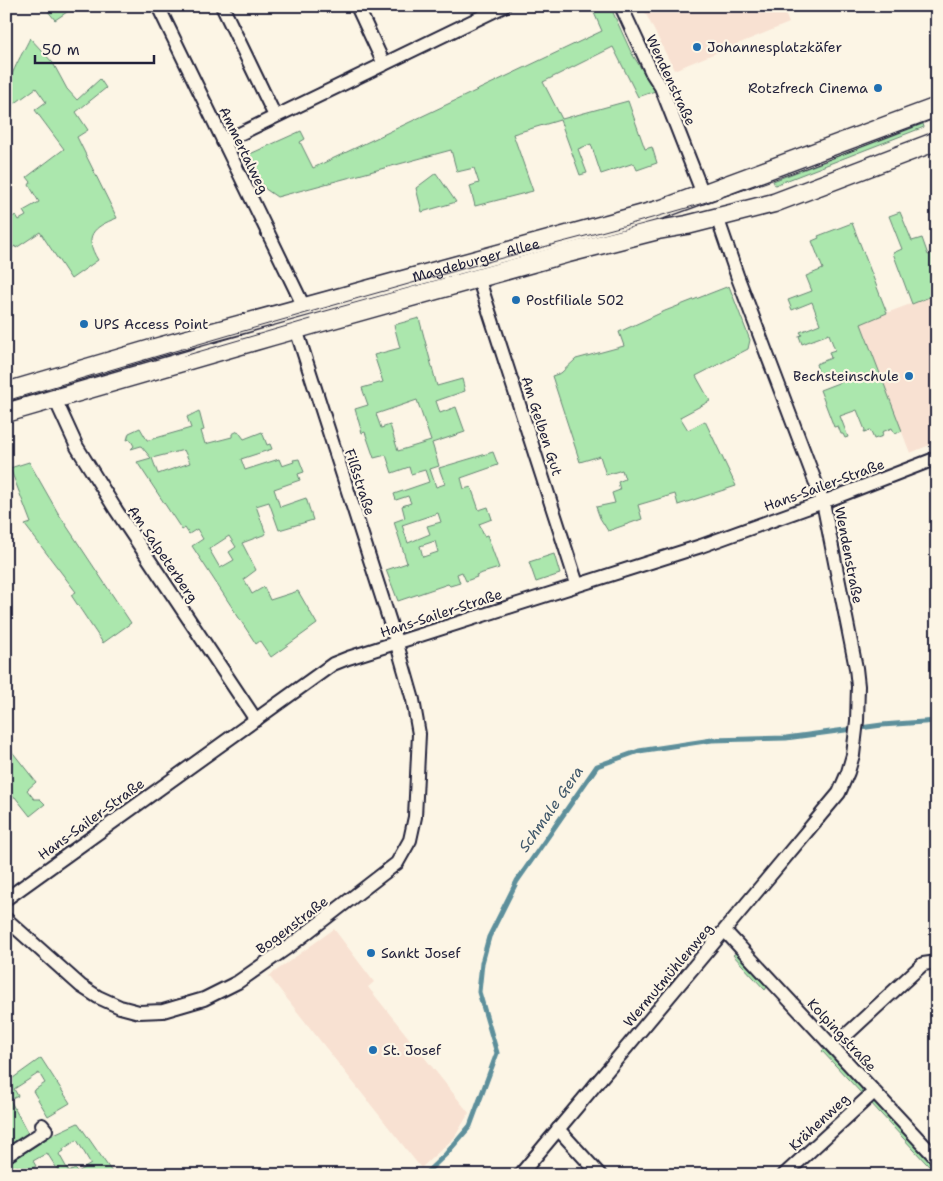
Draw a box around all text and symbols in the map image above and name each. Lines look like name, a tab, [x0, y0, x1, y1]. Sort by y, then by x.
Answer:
scale bar	[35, 32, 154, 64]
street label: Wendenstraße	[642, 32, 700, 128]
place label: Johannesplatzkäfer	[707, 38, 842, 56]
text: 50 m	[42, 40, 80, 60]
marker: Johannesplatzkäfer	[691, 41, 703, 53]
place label: Rotzfrech Cinema	[748, 79, 868, 97]
marker: Rotzfrech Cinema	[872, 82, 884, 94]
street label: Ammertalweg	[215, 104, 273, 196]
street label: Magdeburger Allee	[410, 234, 541, 286]
place label: Postfiliale 502	[526, 291, 624, 309]
marker: Postfiliale 502	[510, 294, 522, 306]
place label: UPS Access Point	[94, 315, 208, 333]
marker: UPS Access Point	[78, 318, 90, 330]
place label: Bechsteinschule	[793, 367, 899, 385]
marker: Bechsteinschule	[903, 370, 915, 382]
street label: Am Gelben Gut	[517, 374, 567, 478]
street label: Filßstraße	[341, 446, 379, 518]
street label: Hans-Sailer-Straße	[761, 455, 887, 515]
street label: Am Salpeterberg	[124, 502, 202, 606]
street label: Wendenstraße	[831, 505, 867, 605]
street label: Hans-Sailer-Straße	[378, 585, 504, 641]
water label: Schmale Gera	[514, 762, 588, 856]
street label: Hans-Sailer-Straße	[34, 774, 148, 864]
street label: Bogenstraße	[252, 892, 332, 958]
street label: Wermutmühlenweg	[619, 919, 717, 1031]
place label: Sankt Josef	[381, 944, 462, 962]
marker: Sankt Josef	[365, 947, 377, 959]
street label: Kolpingstraße	[803, 995, 881, 1075]
place label: St. Josef	[383, 1041, 442, 1059]
marker: St. Josef	[367, 1044, 379, 1056]
street label: Krähenweg	[785, 1090, 853, 1154]

